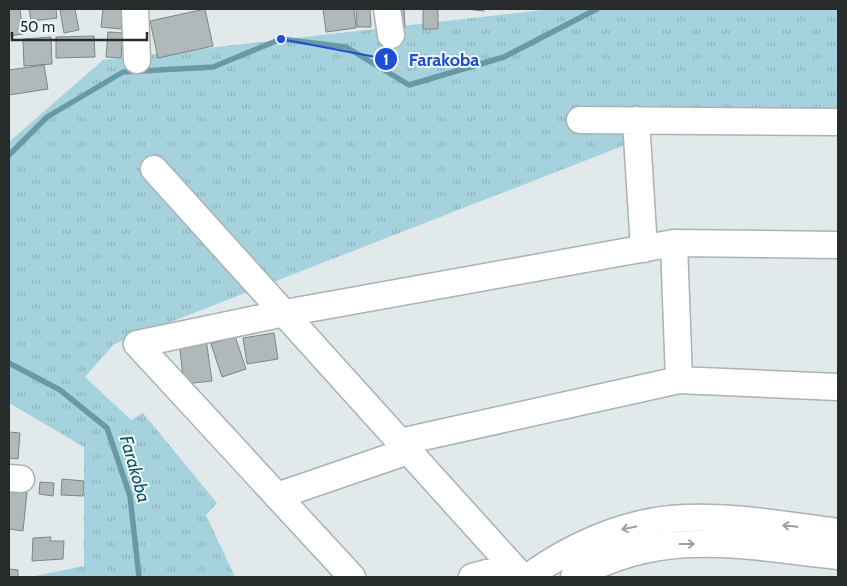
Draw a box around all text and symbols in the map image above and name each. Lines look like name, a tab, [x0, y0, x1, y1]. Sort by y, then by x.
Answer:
scale bar	[12, 10, 148, 42]
text: 50 m	[20, 18, 55, 36]
callout: Farakoba	[373, 43, 489, 76]
text: Farakoba	[409, 49, 479, 71]
text: 1	[383, 51, 389, 69]
water label: Farakoba	[115, 433, 155, 505]
one-way arrow	[782, 521, 798, 531]
one-way arrow	[621, 523, 637, 533]
one-way arrow	[678, 539, 694, 549]

